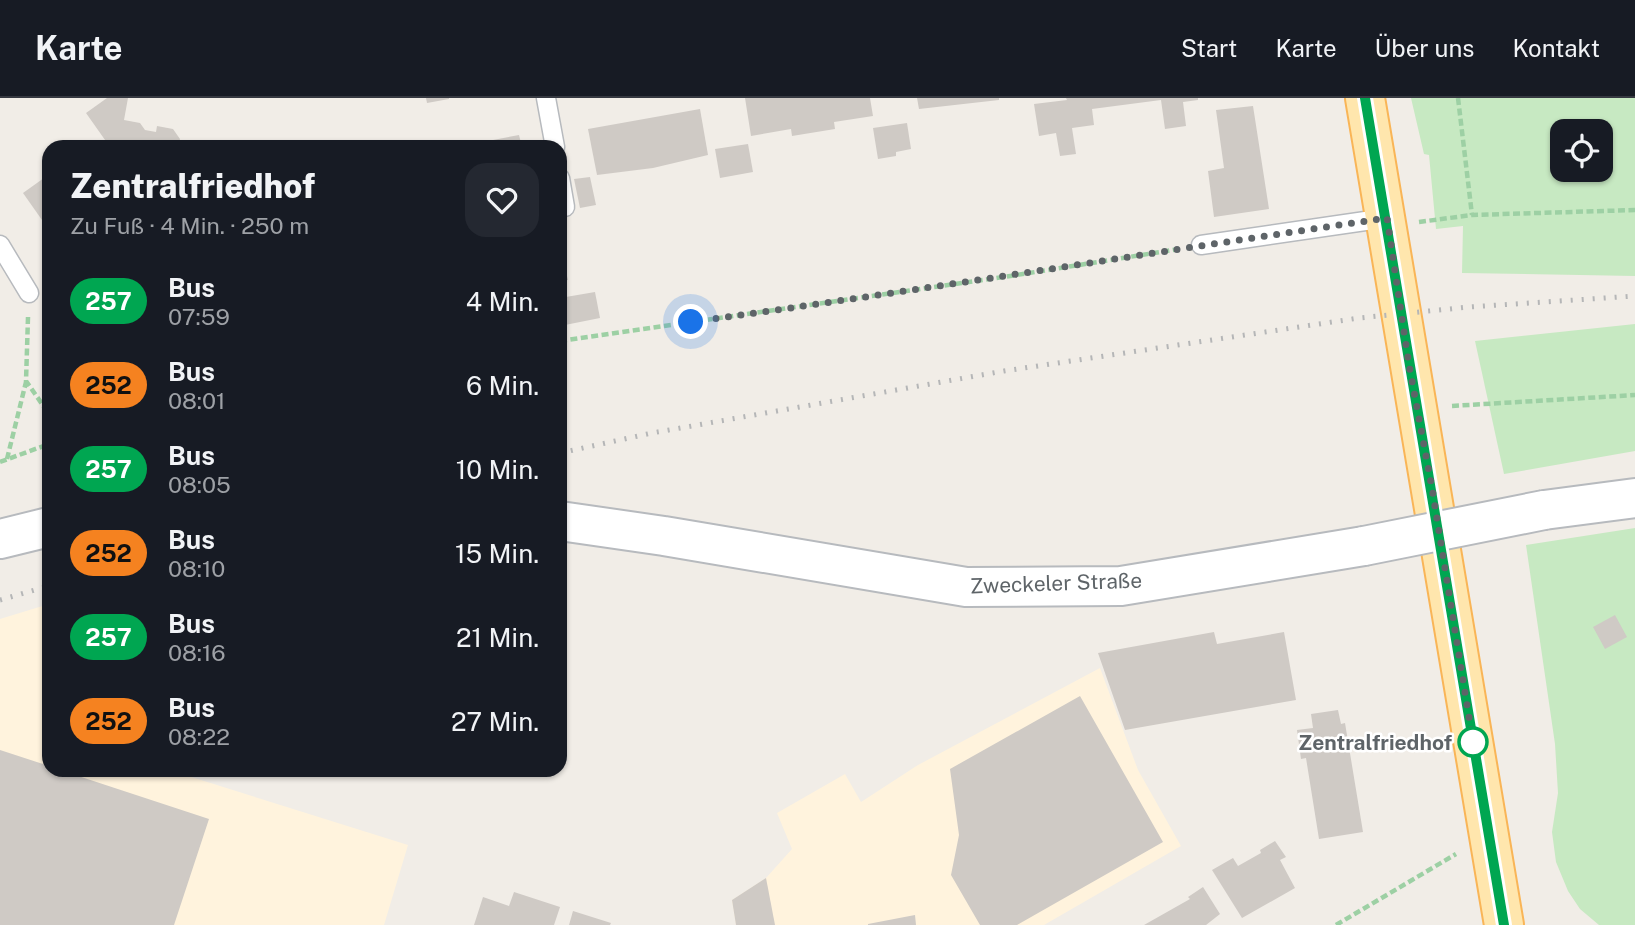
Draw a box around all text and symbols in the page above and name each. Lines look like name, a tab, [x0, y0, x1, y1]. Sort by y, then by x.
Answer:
text: Karte	[35, 29, 123, 67]
text: Start	[1181, 34, 1237, 62]
text: Karte	[1275, 34, 1337, 62]
text: Über uns	[1375, 34, 1474, 62]
text: Kontakt	[1512, 34, 1600, 62]
map controls	[1550, 119, 1613, 182]
button: locate	[1550, 119, 1613, 182]
button: heart	[465, 163, 539, 237]
text: Zentralfriedhof	[70, 167, 315, 205]
text: Zu Fuß · 4 Min. · 250 m	[70, 212, 309, 239]
text: Bus	[168, 272, 215, 303]
text: 4 Min.	[466, 286, 539, 317]
text: 257	[85, 287, 132, 315]
text: 07:59	[168, 303, 230, 330]
your location	[673, 304, 708, 339]
text: Bus	[168, 356, 215, 387]
text: 6 Min.	[466, 370, 539, 401]
text: 252	[85, 371, 132, 399]
text: 08:01	[168, 387, 225, 414]
text: Bus	[168, 440, 215, 471]
text: 10 Min.	[456, 454, 539, 485]
text: 257	[85, 455, 132, 483]
text: 08:05	[168, 471, 231, 498]
text: Bus	[168, 524, 215, 555]
text: 15 Min.	[455, 538, 539, 569]
text: 252	[85, 539, 132, 567]
text: 08:10	[168, 555, 225, 582]
street label: Zweckeler Straße	[970, 568, 1142, 598]
text: Bus	[168, 608, 215, 639]
text: 21 Min.	[456, 622, 539, 653]
text: 257	[85, 623, 132, 651]
text: 08:16	[168, 639, 226, 666]
text: Bus	[168, 692, 215, 723]
text: 27 Min.	[451, 706, 539, 737]
text: 252	[85, 707, 132, 735]
text: 08:22	[168, 723, 230, 750]
marker: Zentralfriedhof	[1458, 727, 1488, 757]
place label: Zentralfriedhof	[1298, 730, 1452, 755]

